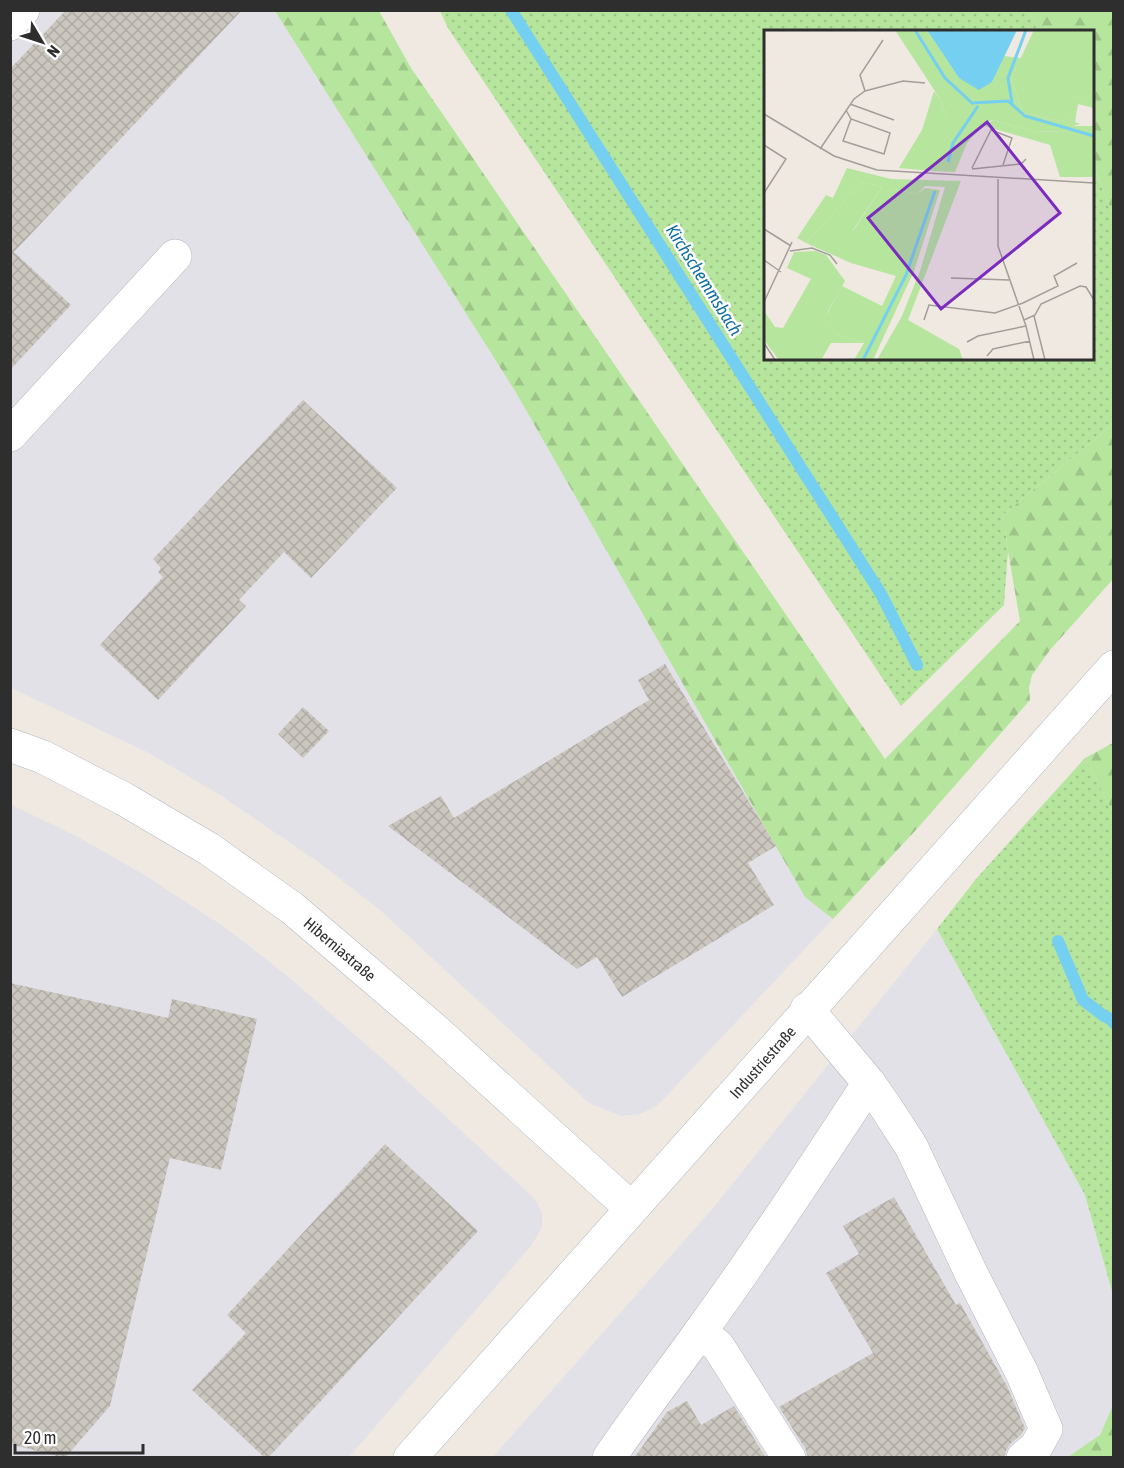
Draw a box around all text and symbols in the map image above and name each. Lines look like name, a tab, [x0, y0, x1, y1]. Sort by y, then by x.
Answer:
north arrow	[12, 12, 72, 72]
inset map	[764, 30, 1094, 360]
text: N	[44, 42, 64, 61]
water label: Kirchschemmsbach	[662, 220, 747, 339]
street label: Hiberniastraße	[301, 913, 380, 985]
street label: Industriestraße	[726, 1022, 799, 1102]
scale bar	[15, 1417, 142, 1455]
text: 20 m	[24, 1427, 56, 1448]

